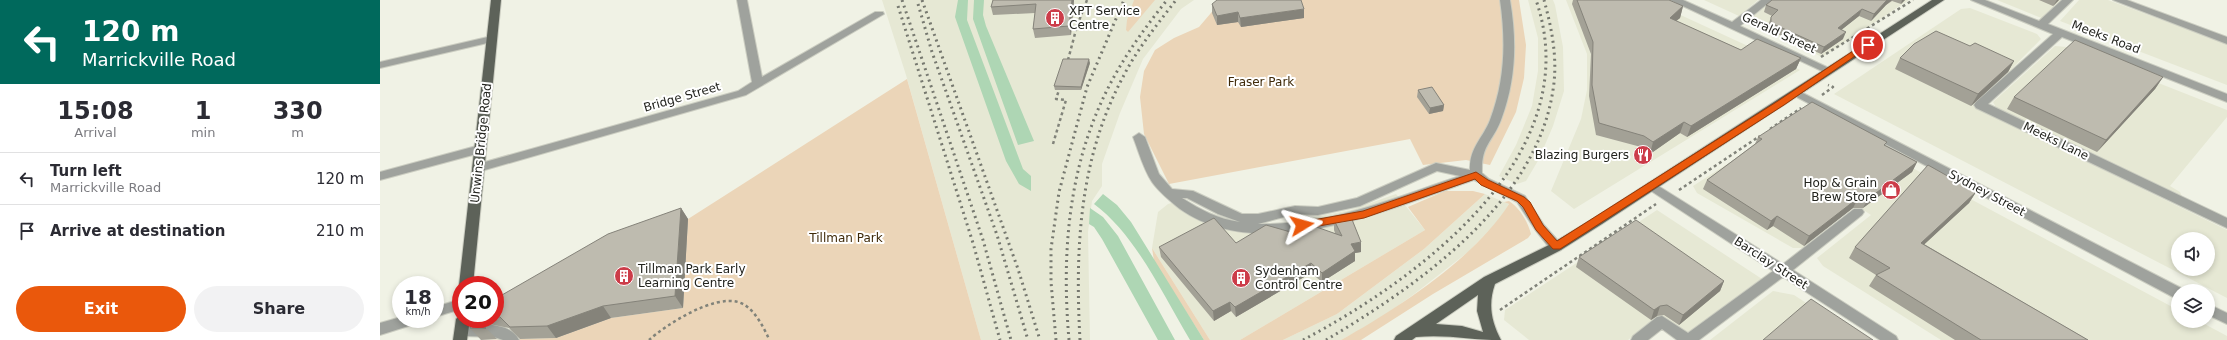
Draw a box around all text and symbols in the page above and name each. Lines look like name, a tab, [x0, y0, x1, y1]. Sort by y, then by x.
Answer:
place label: XPT Service Centre	[1069, 4, 1140, 32]
building icon: XPT Service Centre	[1044, 7, 1066, 29]
street label: Gerald Street	[1740, 10, 1819, 56]
text: 120 m	[82, 15, 179, 48]
icon: left	[16, 16, 68, 68]
street label: Meeks Road	[2070, 18, 2142, 56]
pin	[1851, 28, 1885, 62]
icon: arrive	[1857, 34, 1879, 56]
text: Marrickville Road	[82, 49, 236, 70]
park label: Fraser Park	[1228, 75, 1294, 89]
street label: Bridge Street	[642, 79, 722, 115]
street label: Unwins Bridge Road	[468, 82, 494, 204]
text: 15:08	[57, 97, 134, 125]
text: 1	[195, 97, 211, 125]
text: 330	[273, 97, 323, 125]
street label: Meeks Lane	[2021, 119, 2091, 163]
text: Arrival	[74, 125, 117, 140]
text: min	[191, 125, 215, 140]
text: m	[291, 125, 304, 140]
restaurant icon: Blazing Burgers	[1632, 144, 1654, 166]
place label: Blazing Burgers	[1535, 148, 1629, 162]
text: Turn left	[50, 162, 122, 180]
street label: Sydney Street	[1946, 167, 2028, 219]
icon: left	[16, 168, 38, 190]
text: 120 m	[316, 170, 364, 188]
place label: Hop & Grain Brew Store	[1804, 176, 1877, 204]
shop icon: Hop & Grain Brew Store	[1880, 179, 1902, 201]
text: Marrickville Road	[50, 180, 161, 195]
position arrow	[1281, 204, 1323, 246]
icon: arrive	[16, 220, 38, 242]
text: Arrive at destination	[50, 222, 225, 240]
text: 210 m	[316, 222, 364, 240]
park label: Tillman Park	[808, 231, 883, 245]
map controls	[2171, 232, 2215, 328]
button: sound	[2171, 232, 2215, 276]
street label: Barclay Street	[1732, 234, 1811, 292]
place label: Tillman Park Early Learning Centre	[637, 262, 745, 290]
place label: Sydenham Control Centre	[1255, 264, 1342, 292]
building icon: Tillman Park Early Learning Centre	[613, 265, 635, 287]
building icon: Sydenham Control Centre	[1230, 267, 1252, 289]
speed limit sign: 20	[452, 276, 504, 328]
button: layers	[2171, 284, 2215, 328]
text: 18	[404, 285, 432, 309]
button: Exit	[16, 286, 186, 332]
button: Share	[194, 286, 364, 332]
text: km/h	[405, 306, 431, 317]

